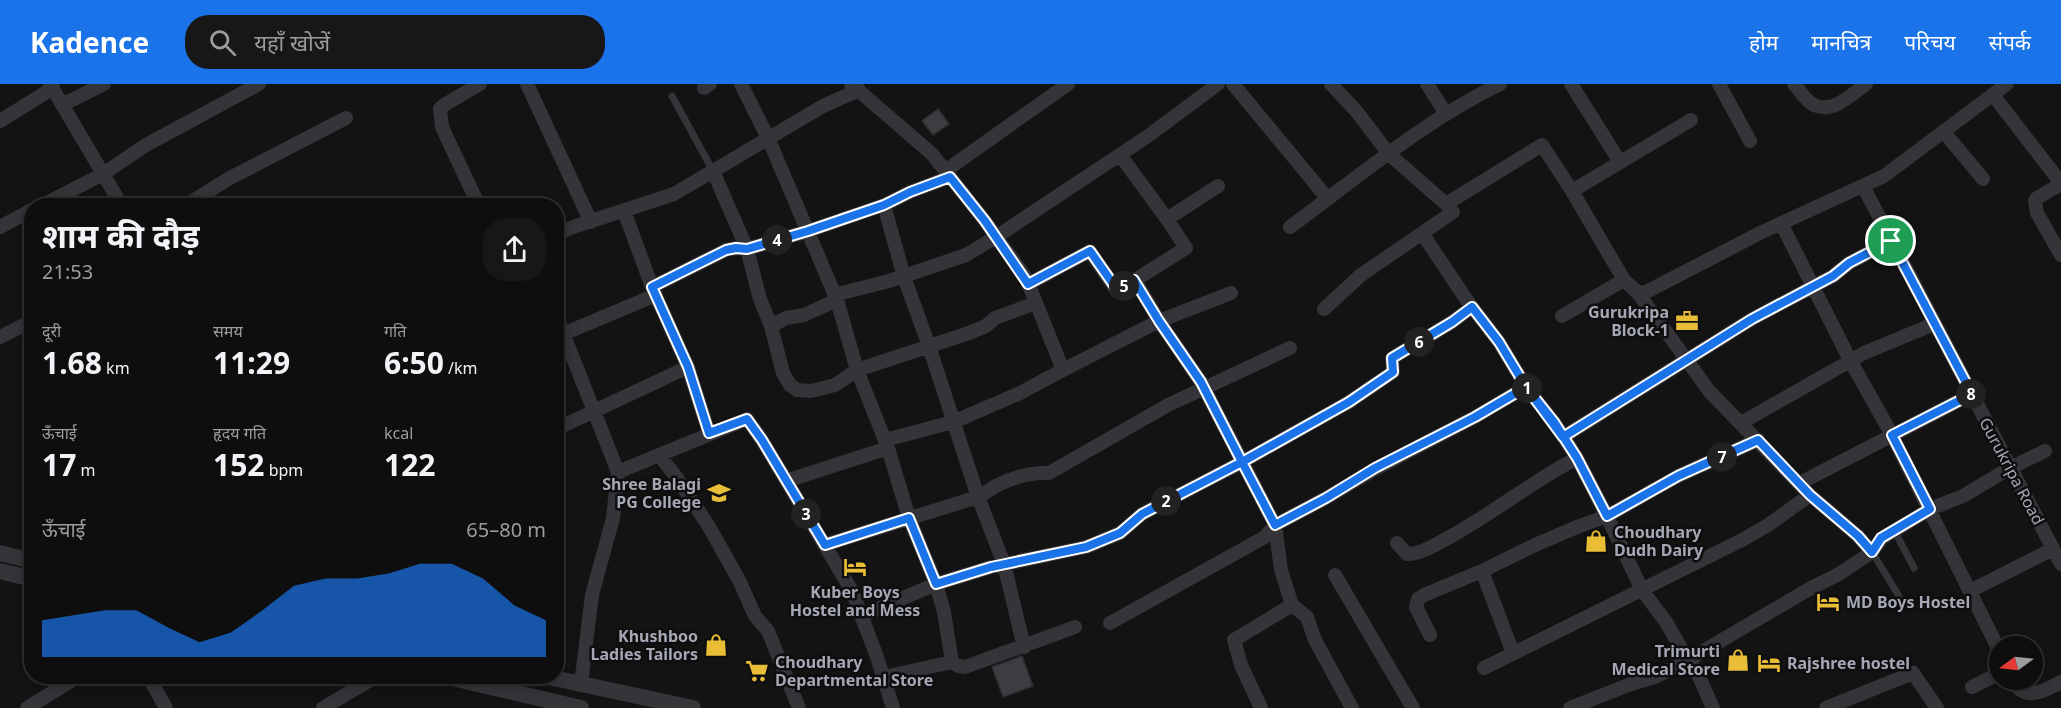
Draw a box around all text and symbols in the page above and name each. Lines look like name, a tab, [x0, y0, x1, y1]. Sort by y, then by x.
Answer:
search box	[185, 15, 605, 69]
text: Kadence	[30, 23, 149, 61]
icon: search	[206, 26, 239, 59]
text: यहाँ खोजें	[254, 27, 330, 57]
text: होम	[1749, 28, 1778, 56]
text: मानचित्र	[1811, 28, 1871, 56]
text: परिचय	[1904, 28, 1956, 56]
text: संपर्क	[1989, 28, 2031, 56]
text: शाम की दौड़	[42, 213, 200, 258]
pin	[1865, 215, 1916, 266]
button: share	[483, 218, 546, 281]
icon: arrive	[1874, 224, 1907, 257]
pin: 4	[762, 225, 792, 255]
text: 4	[772, 229, 782, 251]
text: 21:53	[42, 258, 93, 285]
pin: 5	[1109, 271, 1139, 301]
text: 5	[1119, 275, 1129, 297]
place label: Gurukripa Block-1	[1588, 301, 1669, 341]
office icon: Gurukripa Block-1	[1674, 308, 1700, 334]
text: दूरी	[42, 320, 61, 342]
text: समय	[213, 320, 243, 342]
text: गति	[384, 320, 406, 342]
pin: 6	[1404, 327, 1434, 357]
text: 6	[1414, 331, 1424, 353]
text: 1.68	[42, 342, 102, 383]
text: 11:29	[213, 342, 290, 383]
text: 6:50	[384, 342, 444, 383]
text: km	[102, 357, 130, 379]
text: /km	[444, 357, 478, 379]
pin: 1	[1512, 373, 1542, 403]
text: 1	[1522, 377, 1532, 399]
pin: 8	[1956, 379, 1986, 409]
text: 8	[1966, 383, 1976, 405]
street label: Gurukripa Road	[1974, 413, 2050, 529]
text: ऊँचाई	[42, 422, 77, 444]
text: हृदय गति	[213, 422, 266, 444]
text: kcal	[384, 422, 413, 444]
pin: 7	[1707, 442, 1737, 472]
text: 17	[42, 444, 76, 485]
text: 152	[213, 444, 264, 485]
text: 122	[384, 444, 435, 485]
text: 7	[1717, 446, 1727, 468]
text: m	[76, 459, 95, 481]
text: bpm	[264, 459, 303, 481]
place label: Shree Balagi PG College	[602, 473, 701, 513]
school or university icon: Shree Balagi PG College	[706, 480, 732, 506]
pin: 2	[1151, 486, 1181, 516]
text: 2	[1161, 490, 1171, 512]
pin: 3	[791, 499, 821, 529]
text: 3	[801, 503, 811, 525]
text: ऊँचाई	[42, 516, 85, 543]
text: 65–80 m	[466, 516, 546, 543]
place label: Choudhary Dudh Dairy	[1614, 521, 1704, 561]
shop icon: Choudhary Dudh Dairy	[1583, 528, 1609, 554]
hotel icon: Kuber Boys Hostel and Mess	[842, 554, 868, 580]
place label: Kuber Boys Hostel and Mess	[790, 581, 920, 621]
hotel icon: MD Boys Hostel	[1815, 589, 1841, 615]
place label: MD Boys Hostel	[1846, 591, 1970, 613]
place label: Khushboo Ladies Tailors	[591, 625, 698, 665]
shop icon: Khushboo Ladies Tailors	[703, 632, 729, 658]
north arrow	[1989, 636, 2043, 690]
map controls	[1989, 636, 2043, 690]
place label: Trimurti Medical Store	[1612, 640, 1720, 680]
shop icon: Trimurti Medical Store	[1725, 647, 1751, 673]
hotel icon: Rajshree hostel	[1756, 650, 1782, 676]
place label: Choudhary Departmental Store	[775, 651, 933, 691]
place label: Rajshree hostel	[1787, 652, 1910, 674]
supermarket icon: Choudhary Departmental Store	[744, 658, 770, 684]

